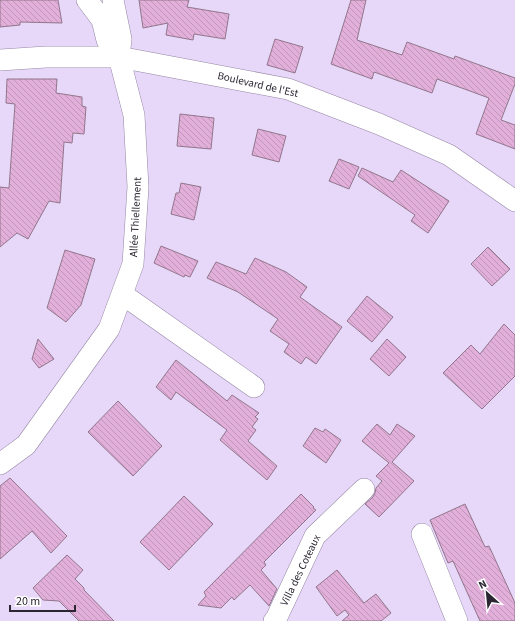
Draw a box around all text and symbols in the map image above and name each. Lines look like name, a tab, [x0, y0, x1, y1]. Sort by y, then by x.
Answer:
street label: Boulevard de l'Est	[216, 68, 300, 101]
street label: Allée Thiellement	[126, 176, 145, 257]
street label: Villa des Coteaux	[277, 532, 324, 608]
north arrow	[467, 573, 507, 613]
text: N	[476, 576, 489, 593]
scale bar	[10, 587, 75, 613]
text: 20 m	[16, 593, 40, 610]

